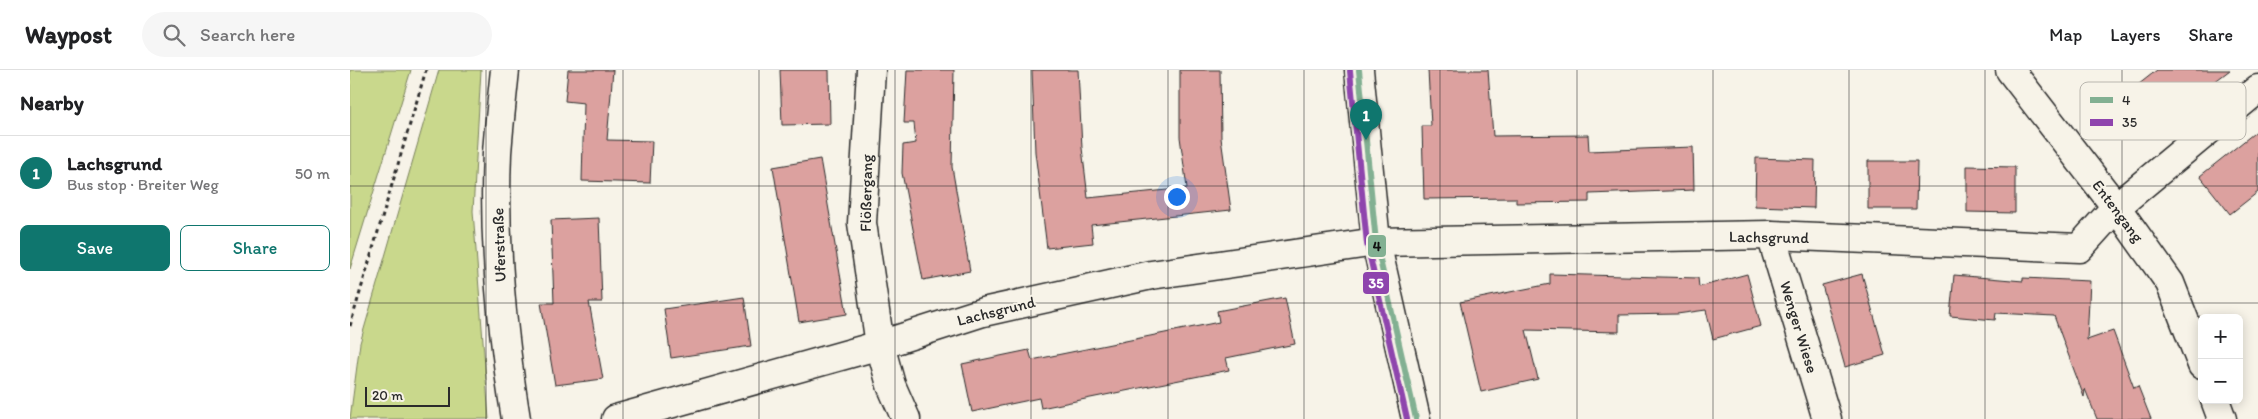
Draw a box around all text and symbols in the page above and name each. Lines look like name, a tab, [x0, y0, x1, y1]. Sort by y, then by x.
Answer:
search box	[142, 12, 492, 57]
text: Waypost	[25, 20, 112, 49]
icon: search	[160, 21, 188, 49]
text: Search here	[200, 23, 295, 46]
text: Map	[2049, 24, 2082, 46]
text: Layers	[2110, 24, 2160, 46]
text: Share	[2188, 24, 2233, 46]
legend	[2080, 82, 2246, 140]
text: Nearby	[20, 90, 84, 115]
text: 4	[2122, 92, 2131, 109]
pin: 1	[1350, 99, 1382, 140]
text: 35	[2122, 114, 2137, 131]
text: Lachsgrund	[67, 152, 162, 175]
street label: Flößergang	[856, 153, 876, 232]
text: 1	[32, 164, 40, 183]
text: 50 m	[295, 164, 330, 183]
text: Bus stop · Breiter Weg	[67, 175, 219, 194]
street label: Entengang	[2088, 176, 2148, 247]
your location	[1164, 184, 1190, 210]
street label: Uferstraße	[488, 207, 510, 283]
button: Save	[20, 225, 170, 271]
button: Share	[180, 225, 330, 271]
street label: Lachsgrund	[1729, 227, 1809, 247]
line badge: 4	[1367, 234, 1387, 258]
text: 4	[1373, 238, 1382, 255]
line badge: 35	[1362, 271, 1390, 295]
text: 35	[1369, 275, 1384, 292]
street label: Wenger Wiese	[1776, 279, 1822, 375]
street label: Lachsgrund	[955, 292, 1037, 330]
map controls	[2198, 314, 2243, 404]
button: +	[2198, 314, 2243, 359]
button: −	[2198, 359, 2243, 404]
scale bar	[365, 384, 450, 407]
text: 20 m	[372, 387, 403, 404]

